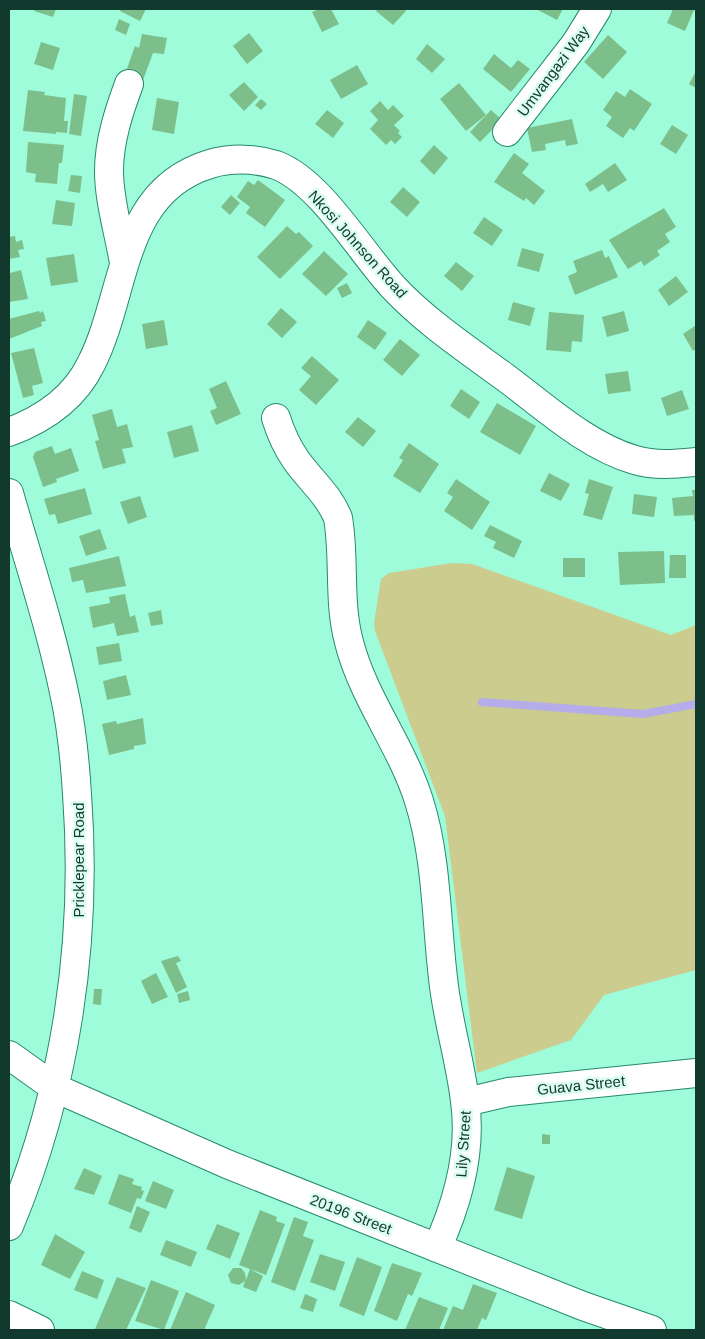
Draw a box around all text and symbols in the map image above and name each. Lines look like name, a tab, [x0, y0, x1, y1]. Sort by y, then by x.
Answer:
street label: Umvangazi Way	[514, 22, 593, 119]
street label: Nkosi Johnson Road	[305, 187, 411, 301]
street label: Pricklepear Road	[70, 802, 87, 918]
street label: Guava Street	[536, 1072, 627, 1098]
street label: Lily Street	[452, 1109, 474, 1178]
street label: 20196 Street	[308, 1191, 395, 1238]

